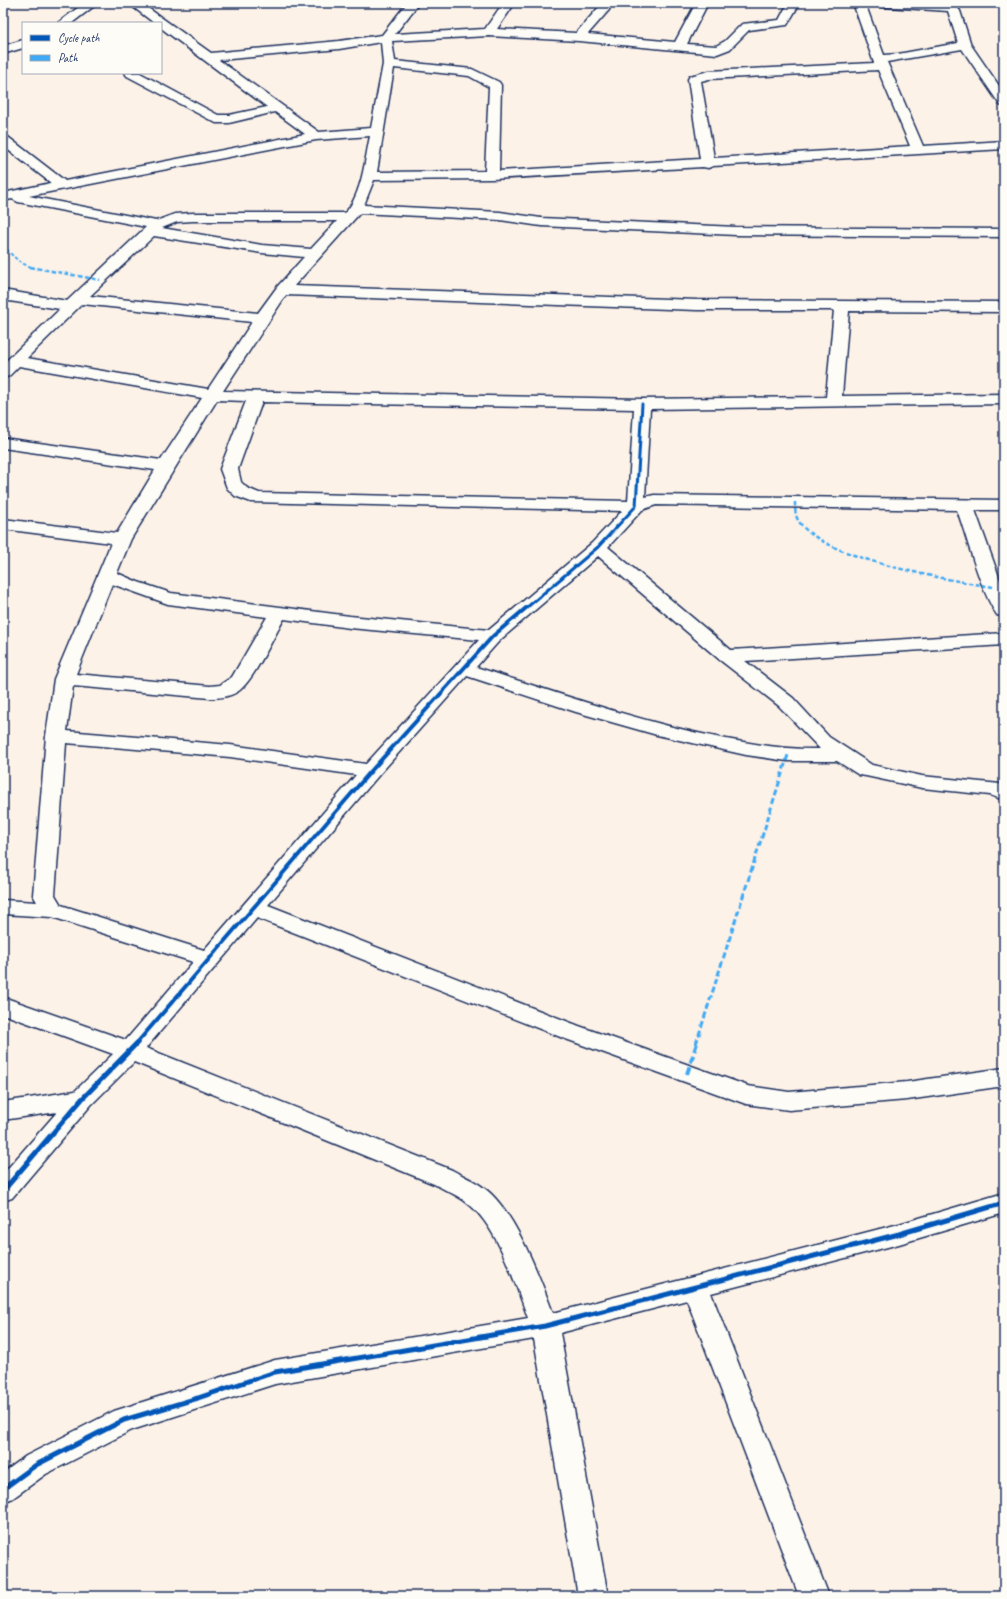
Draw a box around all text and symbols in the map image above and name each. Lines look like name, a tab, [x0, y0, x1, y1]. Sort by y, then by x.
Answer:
legend	[22, 22, 162, 74]
text: Cycle path	[58, 30, 100, 46]
text: Path	[58, 50, 78, 66]

